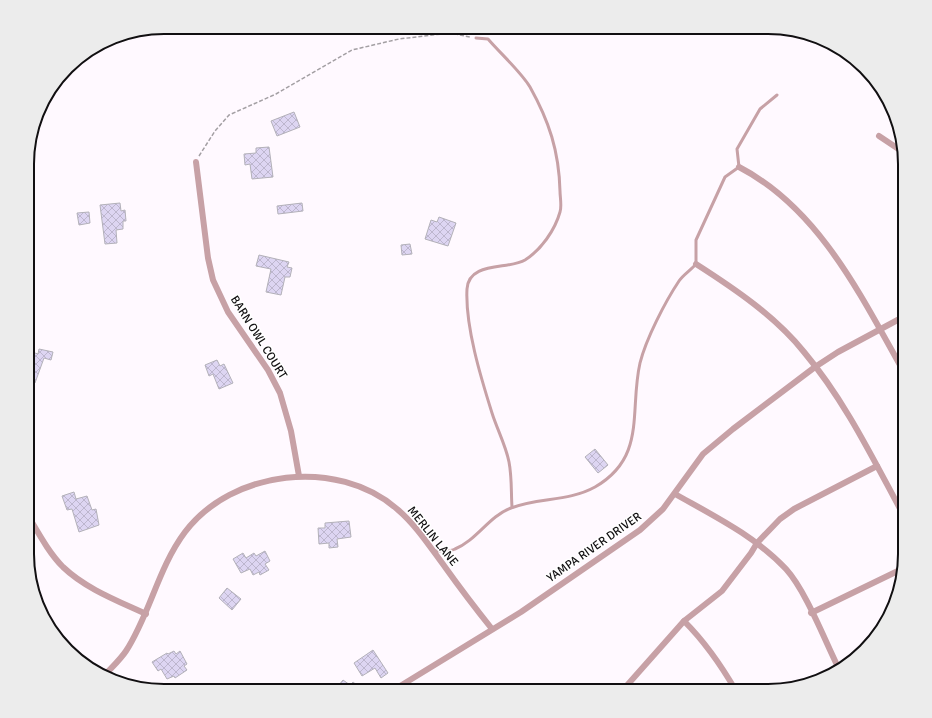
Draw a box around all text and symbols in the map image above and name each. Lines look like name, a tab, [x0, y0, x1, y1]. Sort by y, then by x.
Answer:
street label: BARN OWL COURT	[227, 293, 290, 382]
street label: MERLIN LANE	[404, 503, 461, 569]
street label: YAMPA RIVER DRIVER	[544, 509, 645, 586]

